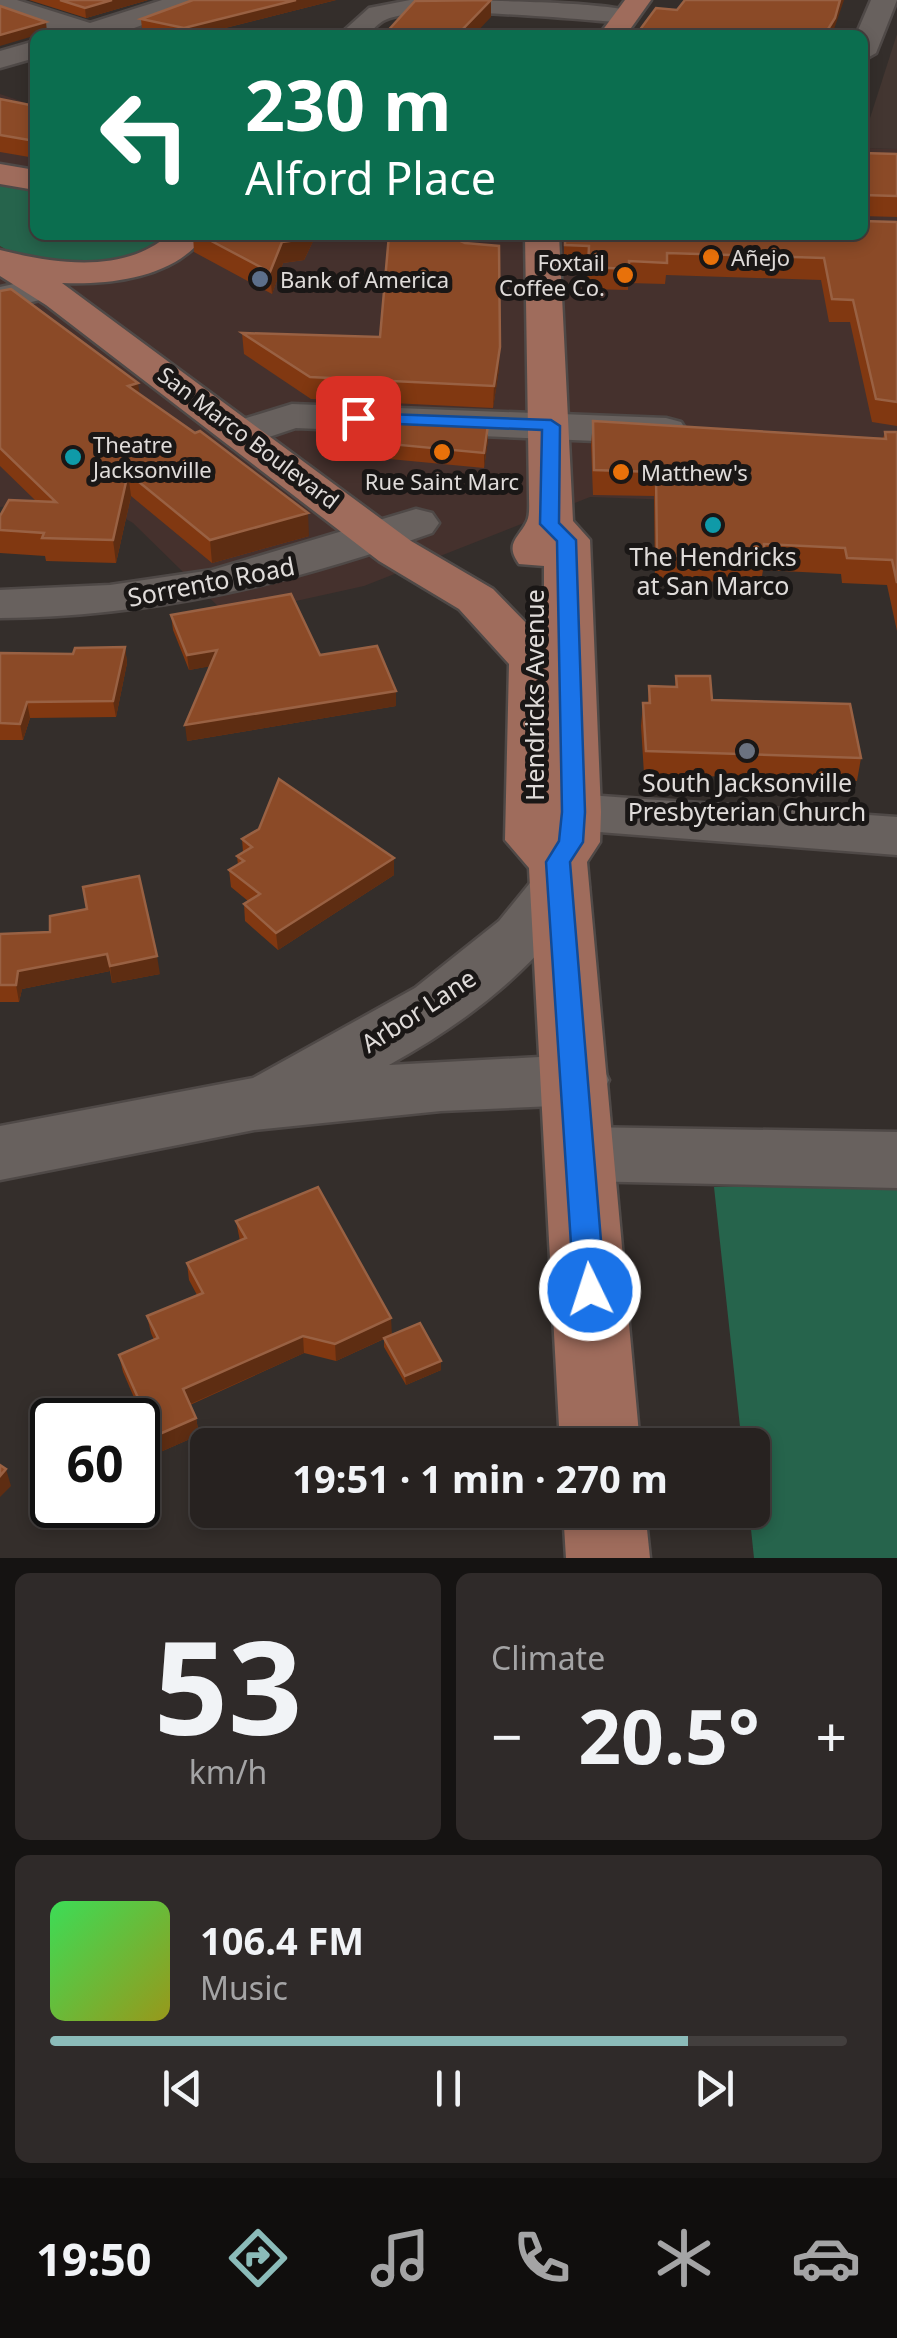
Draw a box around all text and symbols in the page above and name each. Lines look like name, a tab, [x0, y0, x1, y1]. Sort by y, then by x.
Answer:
text: 230 m	[245, 56, 452, 152]
icon: left	[80, 70, 210, 200]
text: Alford Place	[245, 147, 496, 208]
place label: Añejo	[731, 242, 790, 272]
marker: Añejo	[700, 246, 722, 268]
place label: Foxtail Coffee Co.	[499, 247, 605, 302]
place label: Bank of America	[280, 264, 449, 294]
marker: Foxtail Coffee Co.	[614, 264, 636, 286]
marker: Bank of America	[249, 268, 271, 290]
street label: San Marco Boulevard	[153, 359, 345, 515]
pin	[316, 376, 401, 461]
icon: arrive	[331, 391, 386, 446]
place label: Theatre Jacksonville	[91, 429, 212, 484]
marker: Rue Saint Marc	[431, 441, 453, 463]
marker: Theatre Jacksonville	[62, 446, 84, 468]
place label: Matthew's	[641, 457, 748, 487]
marker: Matthew's	[610, 461, 632, 483]
place label: Rue Saint Marc	[365, 466, 519, 496]
marker: The Hendricks at San Marco	[702, 514, 724, 536]
place label: The Hendricks at San Marco	[629, 539, 797, 602]
street label: Sorrento Road	[125, 548, 297, 614]
street label: Hendricks Avenue	[517, 589, 551, 801]
marker: South Jacksonville Presbyterian Church	[736, 740, 758, 762]
place label: South Jacksonville Presbyterian Church	[628, 765, 866, 828]
street label: Arbor Lane	[354, 960, 482, 1060]
position arrow	[538, 1238, 642, 1342]
speed limit sign: 60	[30, 1398, 160, 1528]
text: 19:51 · 1 min · 270 m	[292, 1452, 668, 1504]
text: 53	[154, 1596, 302, 1773]
text: Climate	[491, 1636, 605, 1679]
text: 20.5°	[578, 1684, 760, 1786]
text: −	[491, 1698, 522, 1773]
text: +	[816, 1698, 847, 1773]
text: km/h	[189, 1750, 267, 1793]
text: 106.4 FM	[200, 1914, 364, 1966]
text: Music	[200, 1966, 288, 2009]
icon: previous	[155, 2061, 210, 2116]
icon: pause	[421, 2061, 476, 2116]
icon: next	[687, 2061, 742, 2116]
icon: directions	[223, 2223, 293, 2293]
icon: music	[365, 2223, 435, 2293]
icon: phone	[507, 2223, 577, 2293]
icon: climate	[649, 2223, 719, 2293]
icon: car	[791, 2223, 861, 2293]
text: 19:50	[36, 2228, 152, 2289]

